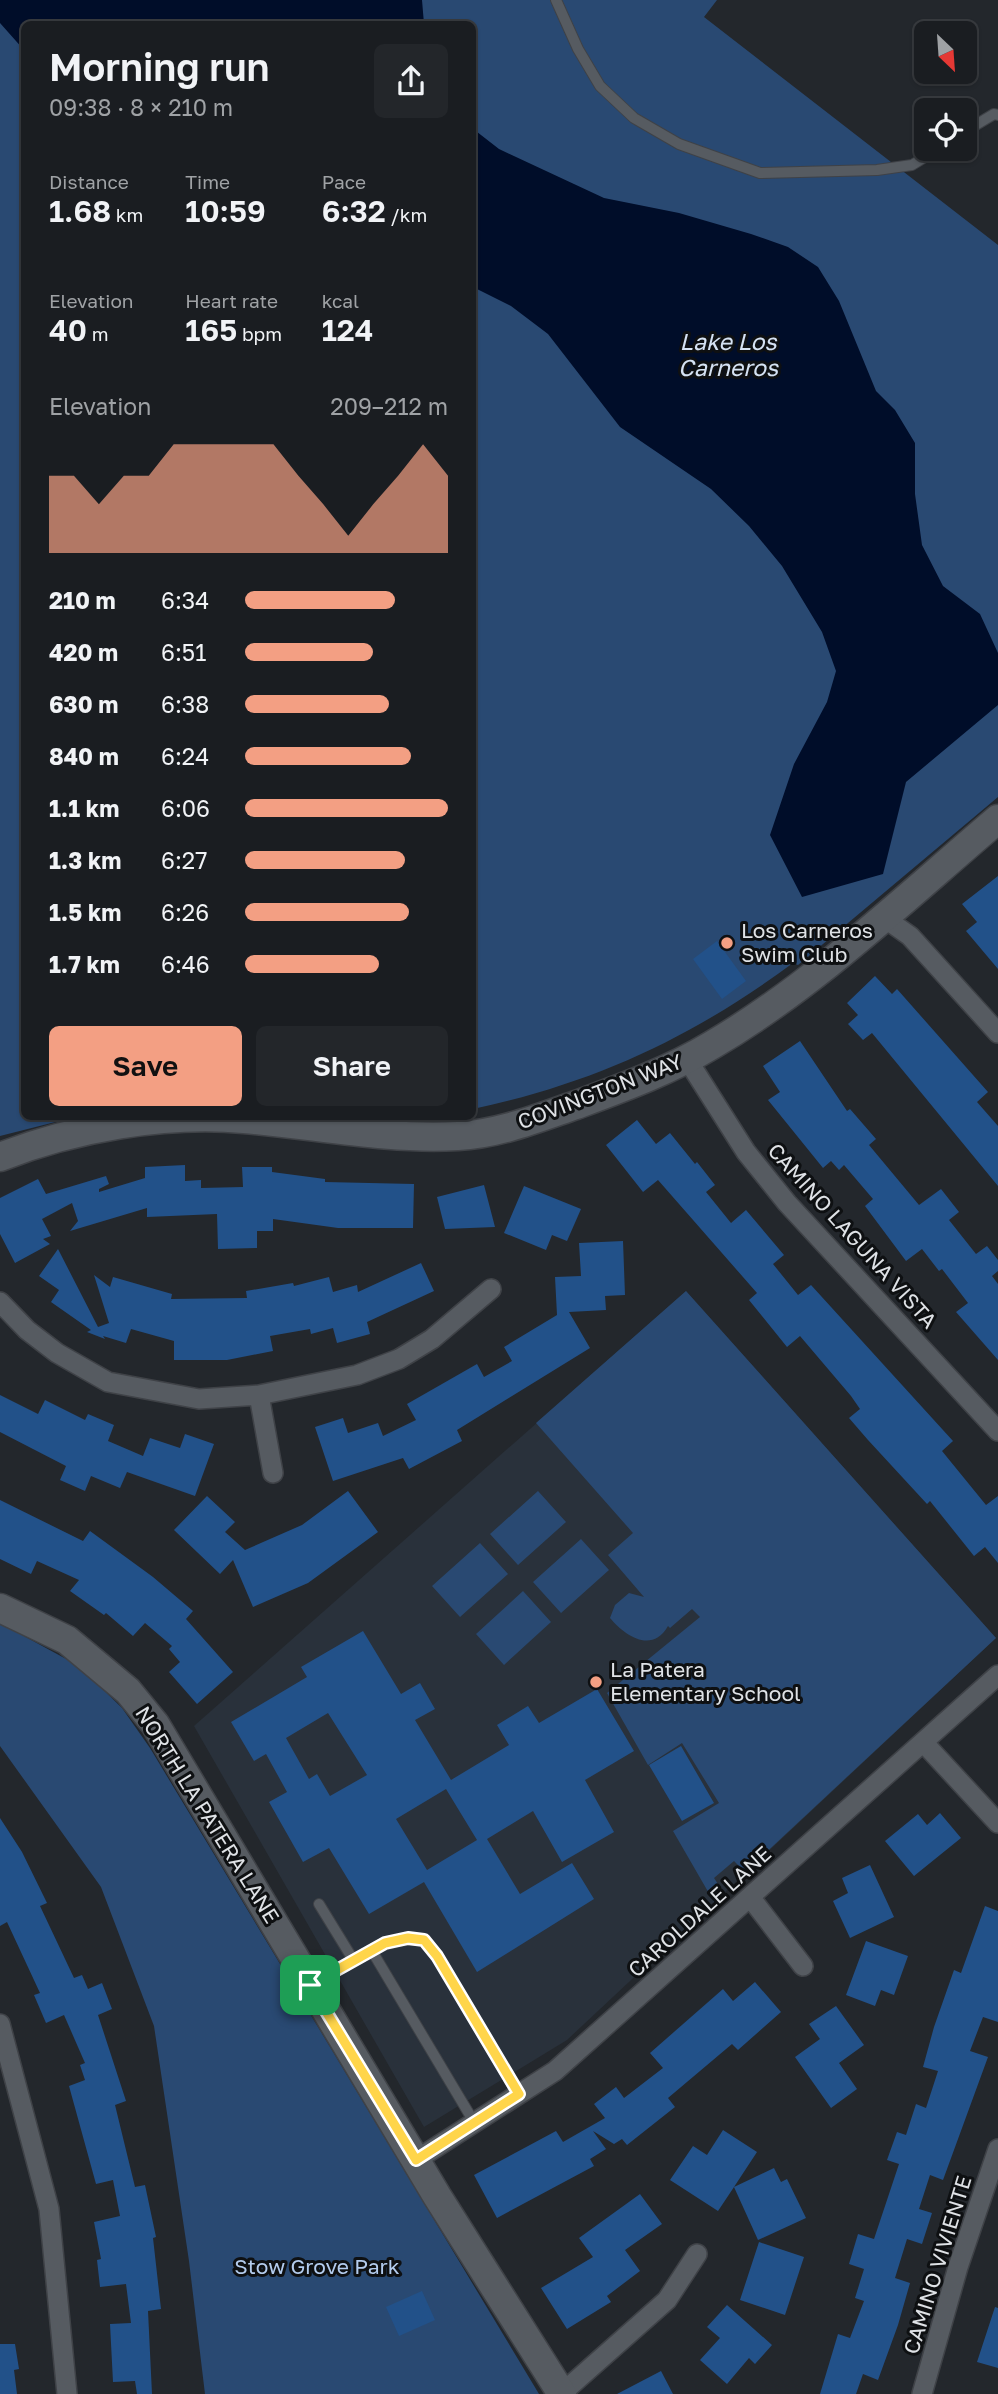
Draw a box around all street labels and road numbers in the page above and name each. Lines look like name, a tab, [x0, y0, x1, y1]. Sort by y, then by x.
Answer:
street label: COVINGTON WAY	[514, 1048, 686, 1134]
street label: CAMINO LAGUNA VISTA	[763, 1137, 943, 1333]
street label: NORTH LA PATERA LANE	[130, 1701, 285, 1928]
street label: CAROLDALE LANE	[622, 1840, 776, 1982]
street label: CAMINO VIVIENTE	[898, 2172, 977, 2357]

